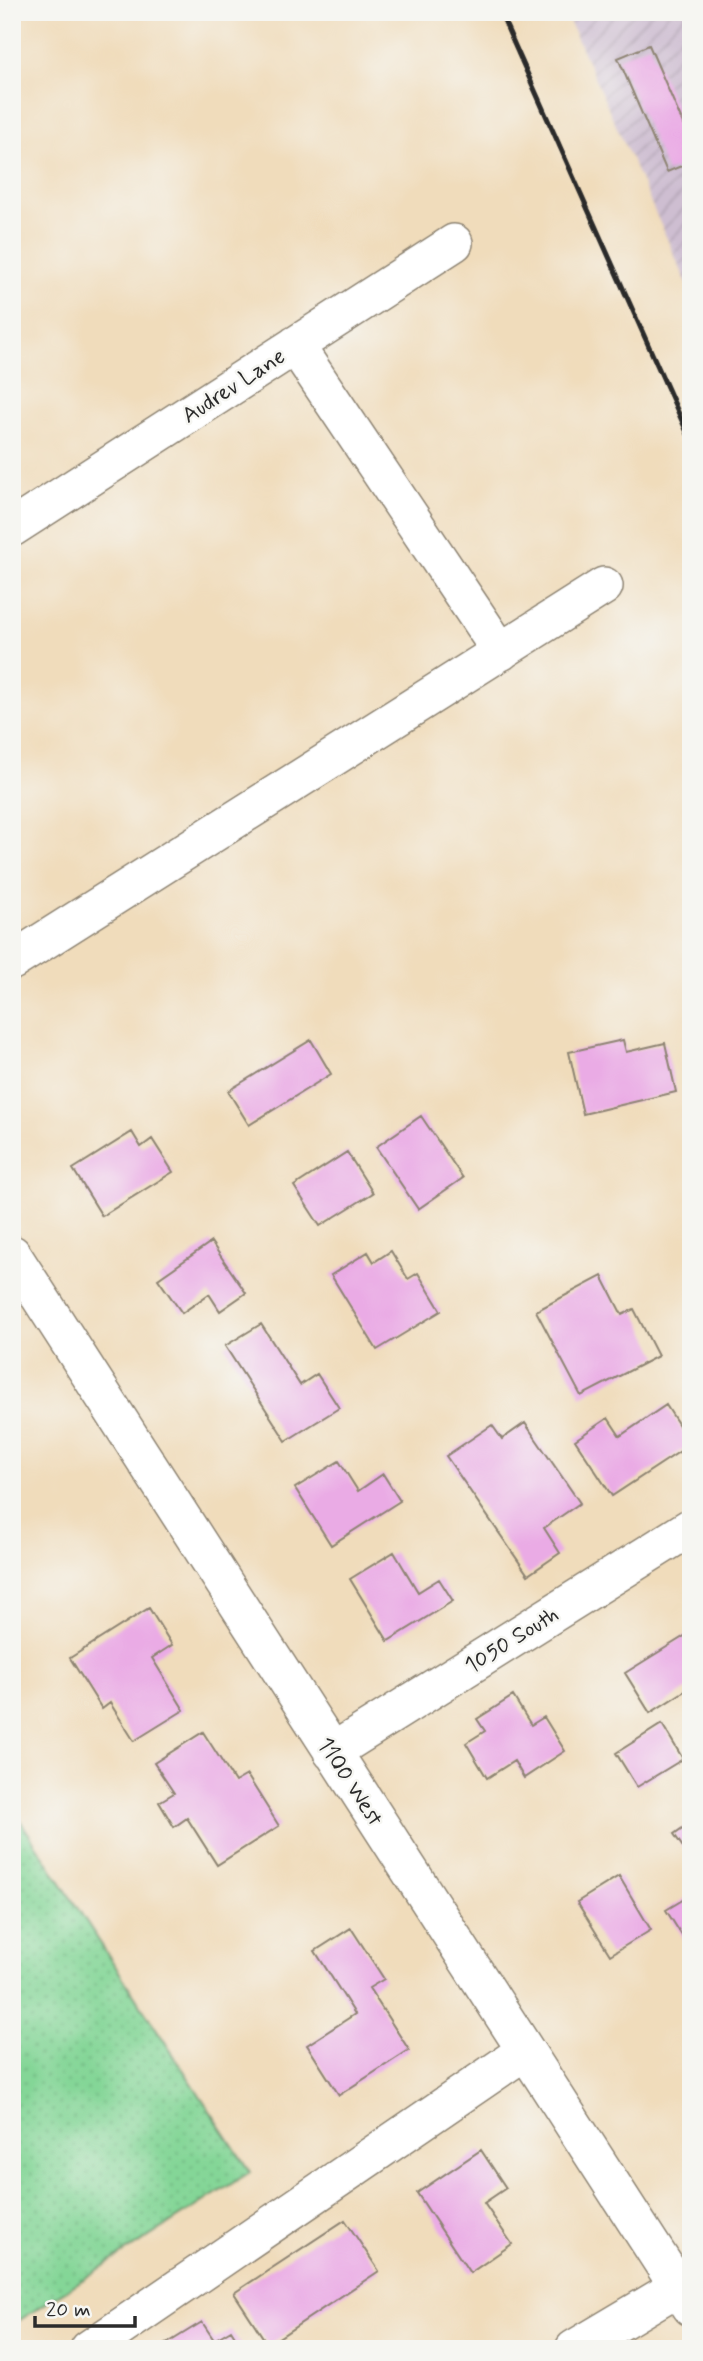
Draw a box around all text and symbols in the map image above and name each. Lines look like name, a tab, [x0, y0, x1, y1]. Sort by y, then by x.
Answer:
street label: Audrev Lane	[177, 342, 292, 431]
street label: 1050 South	[459, 1600, 565, 1681]
street label: 1100 West	[309, 1732, 389, 1832]
scale bar	[35, 2284, 135, 2328]
text: 20 m	[46, 2296, 91, 2324]

